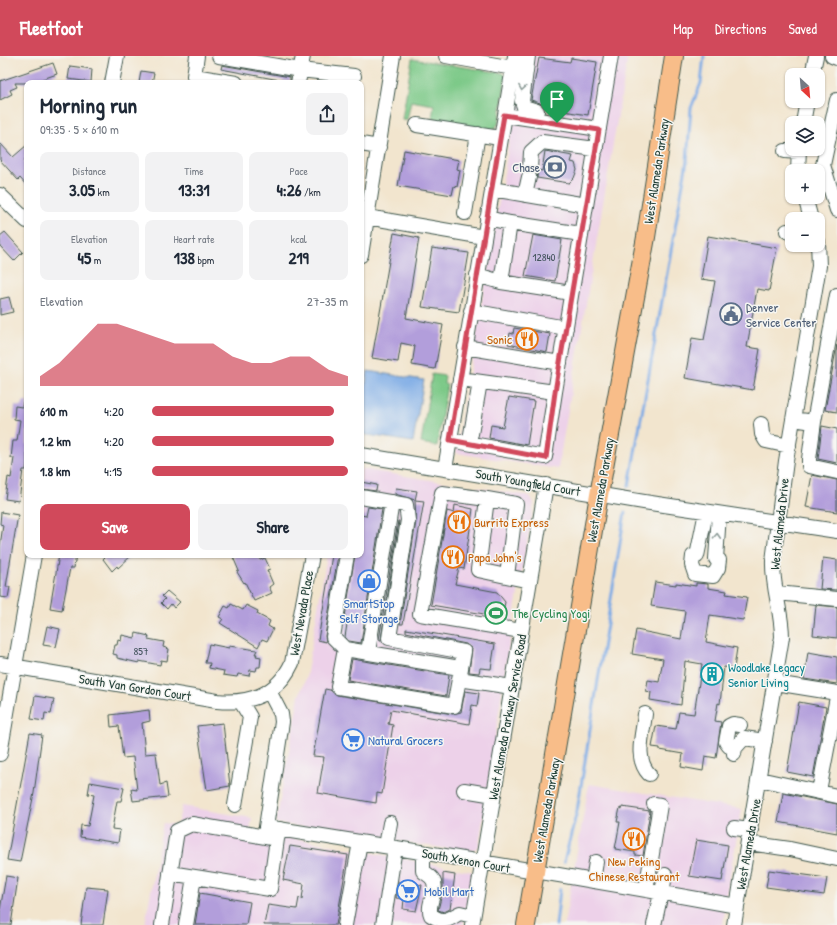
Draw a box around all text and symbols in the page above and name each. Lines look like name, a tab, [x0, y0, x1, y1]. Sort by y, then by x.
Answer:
text: Fleetfoot	[20, 15, 83, 41]
text: Map	[673, 19, 693, 38]
text: Directions	[715, 19, 766, 38]
text: Saved	[788, 19, 817, 38]
north arrow	[785, 68, 825, 108]
map controls	[785, 68, 825, 252]
pin	[540, 82, 574, 123]
one-way arrow	[519, 85, 527, 91]
icon: arrive	[546, 88, 568, 110]
text: Morning run	[40, 90, 137, 120]
button: share	[306, 93, 348, 135]
button: layers	[785, 116, 825, 156]
street label: West Alameda Parkway	[639, 117, 673, 225]
text: 09:35 · 5 × 610 m	[40, 120, 119, 138]
bank icon: Chase	[542, 154, 568, 180]
place label: Chase	[512, 158, 540, 176]
text: Distance	[73, 164, 106, 178]
text: Time	[184, 164, 204, 178]
text: Pace	[290, 164, 308, 178]
button: +	[785, 164, 825, 204]
text: 3.05	[69, 178, 95, 201]
text: 13:31	[178, 178, 210, 201]
text: 4:26	[277, 178, 302, 201]
text: km	[95, 185, 110, 199]
text: /km	[302, 185, 321, 199]
button: −	[785, 212, 825, 252]
text: Elevation	[71, 232, 108, 246]
text: Heart rate	[173, 232, 215, 246]
text: kcal	[291, 232, 307, 246]
text: 45	[78, 246, 91, 269]
text: 138	[174, 246, 195, 269]
text: 219	[288, 246, 309, 269]
house number: 12840	[533, 250, 556, 264]
text: m	[91, 253, 101, 267]
text: bpm	[195, 253, 214, 267]
text: Elevation	[40, 292, 83, 310]
text: 27–35 m	[307, 292, 348, 310]
place label: Denver Service Center	[746, 298, 816, 331]
public building icon: Denver Service Center	[718, 301, 744, 327]
restaurant icon: Sonic	[514, 326, 540, 352]
place label: Sonic	[487, 330, 512, 348]
text: 610 m	[40, 402, 68, 420]
text: 4:20	[104, 402, 124, 420]
text: 1.2 km	[40, 432, 71, 450]
text: 4:20	[104, 432, 124, 450]
street label: West Alameda Parkway	[582, 436, 618, 544]
text: 1.8 km	[40, 462, 70, 480]
text: 4:15	[104, 462, 122, 480]
street label: South Youngfield Court	[474, 464, 582, 500]
street label: West Alameda Drive	[765, 477, 793, 571]
button: Save	[40, 504, 190, 550]
button: Share	[198, 504, 348, 550]
restaurant icon: Burrito Express	[446, 509, 472, 535]
place label: Burrito Express	[474, 513, 549, 531]
one-way arrow	[712, 533, 721, 539]
restaurant icon: Papa John's	[440, 544, 466, 570]
place label: Papa John's	[468, 548, 522, 566]
shop icon: SmartStop Self Storage	[356, 568, 382, 594]
street label: West Nevada Place	[285, 569, 317, 657]
place label: SmartStop Self Storage	[340, 594, 399, 627]
sports icon: The Cycling Yogi	[483, 600, 509, 626]
place label: The Cycling Yogi	[512, 604, 590, 622]
street label: West Alameda Parkway Service Road	[484, 633, 530, 801]
house number: 857	[134, 644, 148, 658]
place label: Woodlake Legacy Senior Living	[728, 658, 806, 691]
building icon: Woodlake Legacy Senior Living	[699, 661, 725, 687]
street label: South Van Gordon Court	[78, 669, 193, 705]
supermarket icon: Natural Grocers	[340, 727, 366, 753]
place label: Natural Grocers	[368, 731, 443, 749]
street label: West Alameda Parkway	[528, 756, 564, 864]
street label: West Alameda Drive	[731, 797, 765, 891]
restaurant icon: New Peking Chinese Restaurant	[621, 826, 647, 852]
street label: South Xenon Court	[420, 843, 512, 877]
place label: New Peking Chinese Restaurant	[588, 852, 680, 885]
supermarket icon: Mobil Mart	[395, 878, 421, 904]
place label: Mobil Mart	[424, 882, 475, 900]

